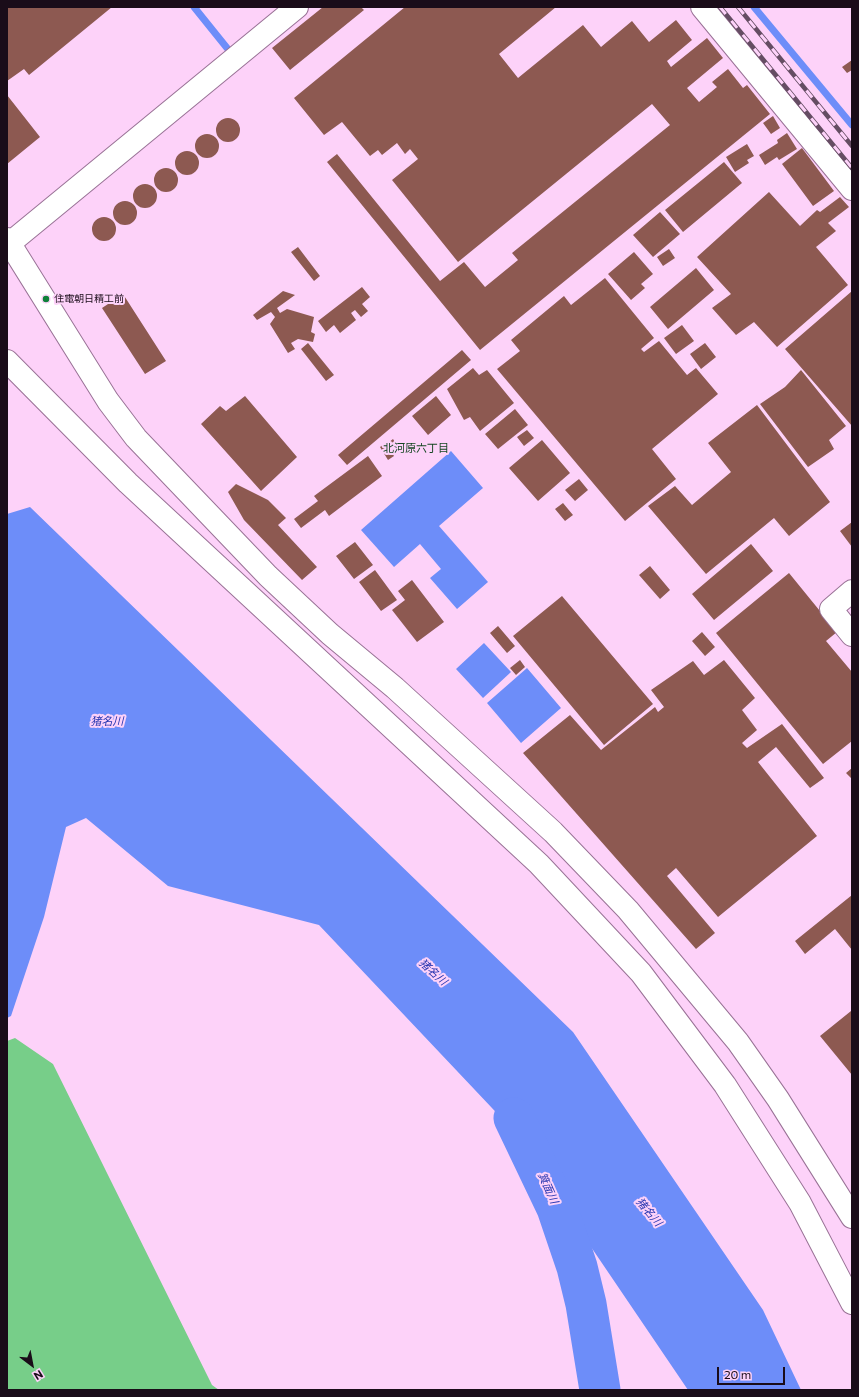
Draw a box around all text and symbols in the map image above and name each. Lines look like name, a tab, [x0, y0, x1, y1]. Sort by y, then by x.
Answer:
place label: 住電朝日精工前	[54, 293, 124, 305]
marker: 住電朝日精工前	[41, 294, 51, 304]
district label: 北河原六丁目	[383, 441, 449, 455]
water label: 猪名川	[91, 714, 123, 728]
water label: 猪名川	[416, 956, 450, 988]
water label: 箕面川	[535, 1170, 561, 1206]
water label: 猪名川	[633, 1195, 665, 1229]
north arrow	[12, 1345, 52, 1385]
scale bar	[719, 1359, 787, 1385]
text: 20 m	[724, 1367, 751, 1381]
text: N	[32, 1368, 46, 1383]

